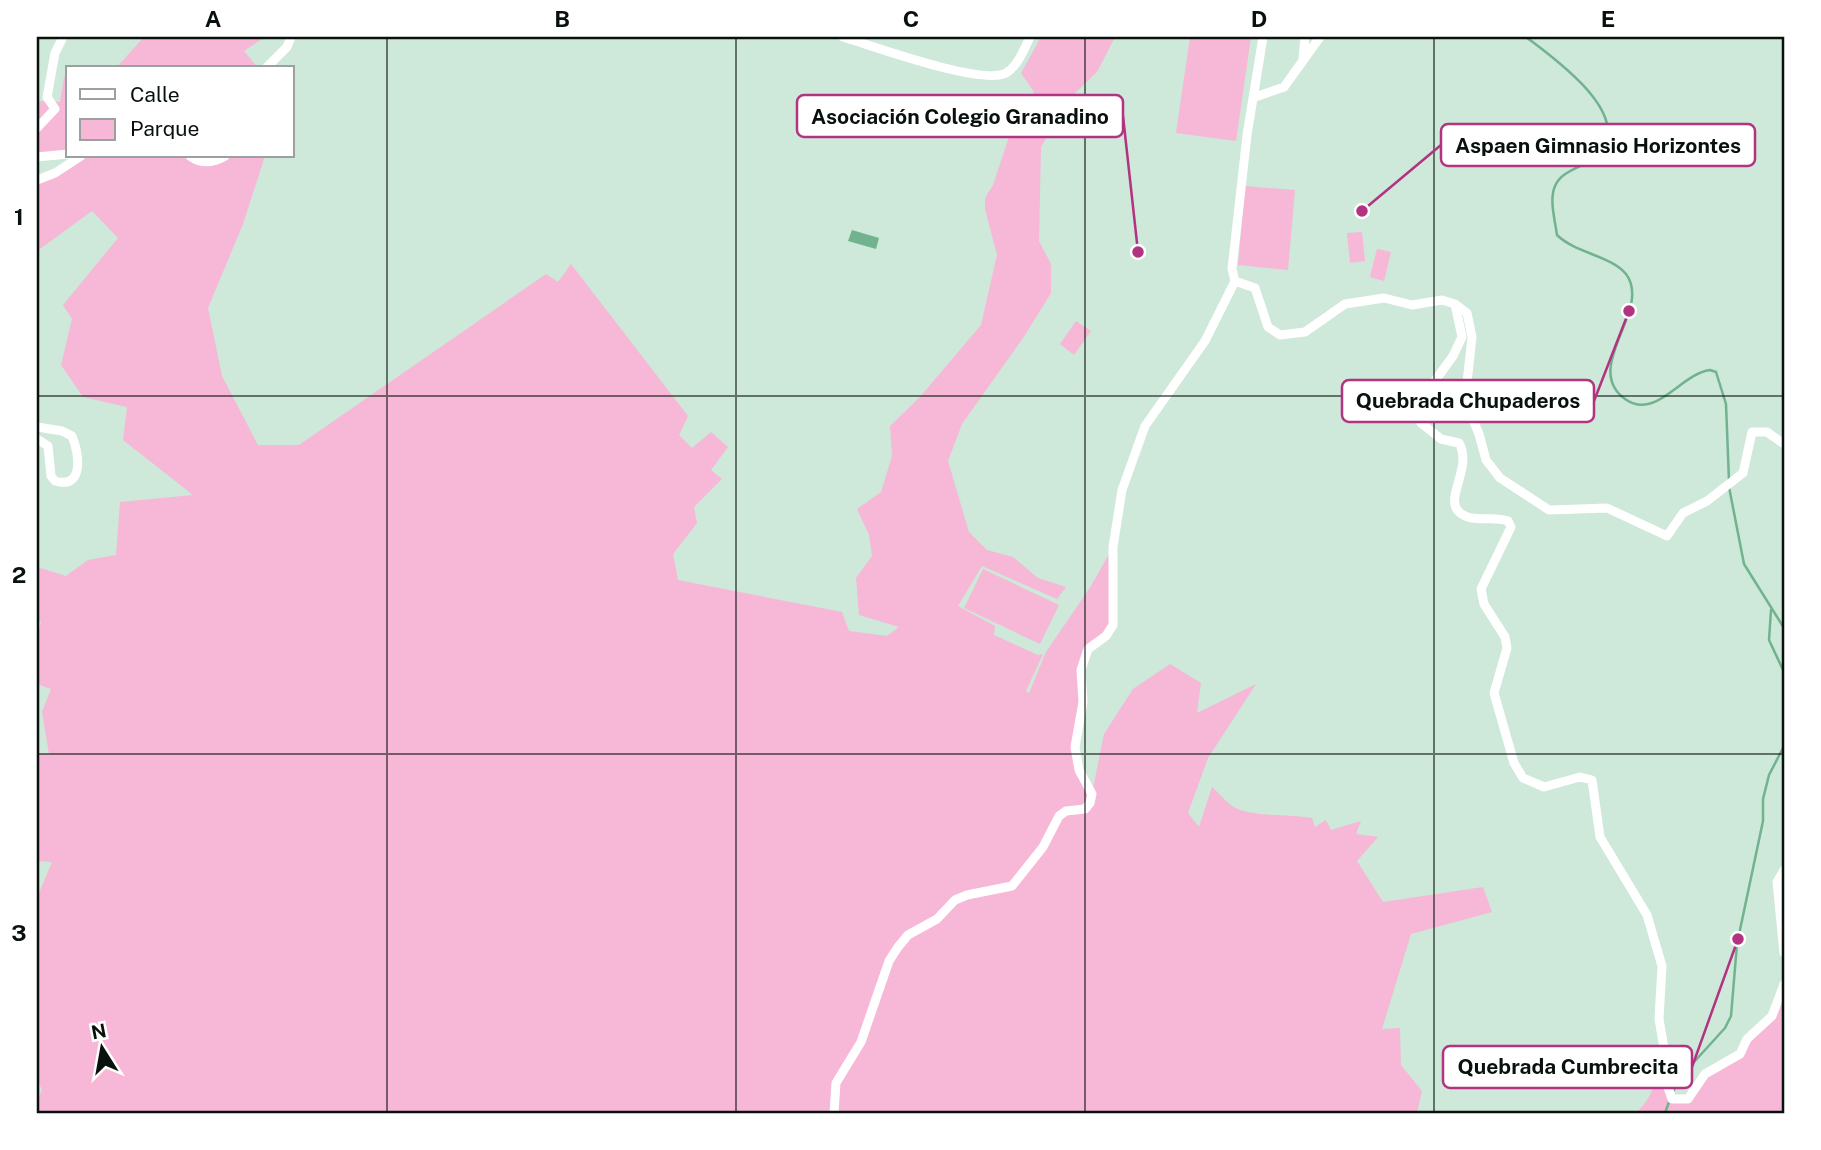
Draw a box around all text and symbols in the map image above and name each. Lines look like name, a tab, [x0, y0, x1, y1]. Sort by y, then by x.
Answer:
text: A	[205, 5, 222, 32]
text: B	[554, 5, 570, 32]
text: C	[903, 5, 919, 32]
text: D	[1251, 5, 1267, 32]
text: E	[1601, 5, 1615, 32]
legend	[66, 66, 294, 158]
text: Calle	[130, 82, 180, 107]
callout: Asociación Colegio Granadino	[797, 95, 1123, 137]
text: Asociación Colegio Granadino	[811, 104, 1109, 129]
text: Parque	[130, 116, 199, 141]
callout: Aspaen Gimnasio Horizontes	[1441, 124, 1755, 166]
text: Aspaen Gimnasio Horizontes	[1455, 133, 1741, 158]
text: 1	[14, 203, 24, 230]
callout: Quebrada Chupaderos	[1342, 380, 1594, 422]
text: Quebrada Chupaderos	[1356, 388, 1580, 413]
text: 2	[12, 561, 26, 588]
text: 3	[11, 919, 27, 946]
north arrow	[66, 1014, 136, 1084]
text: N	[89, 1019, 108, 1044]
callout: Quebrada Cumbrecita	[1443, 1046, 1692, 1088]
text: Quebrada Cumbrecita	[1458, 1054, 1678, 1079]

